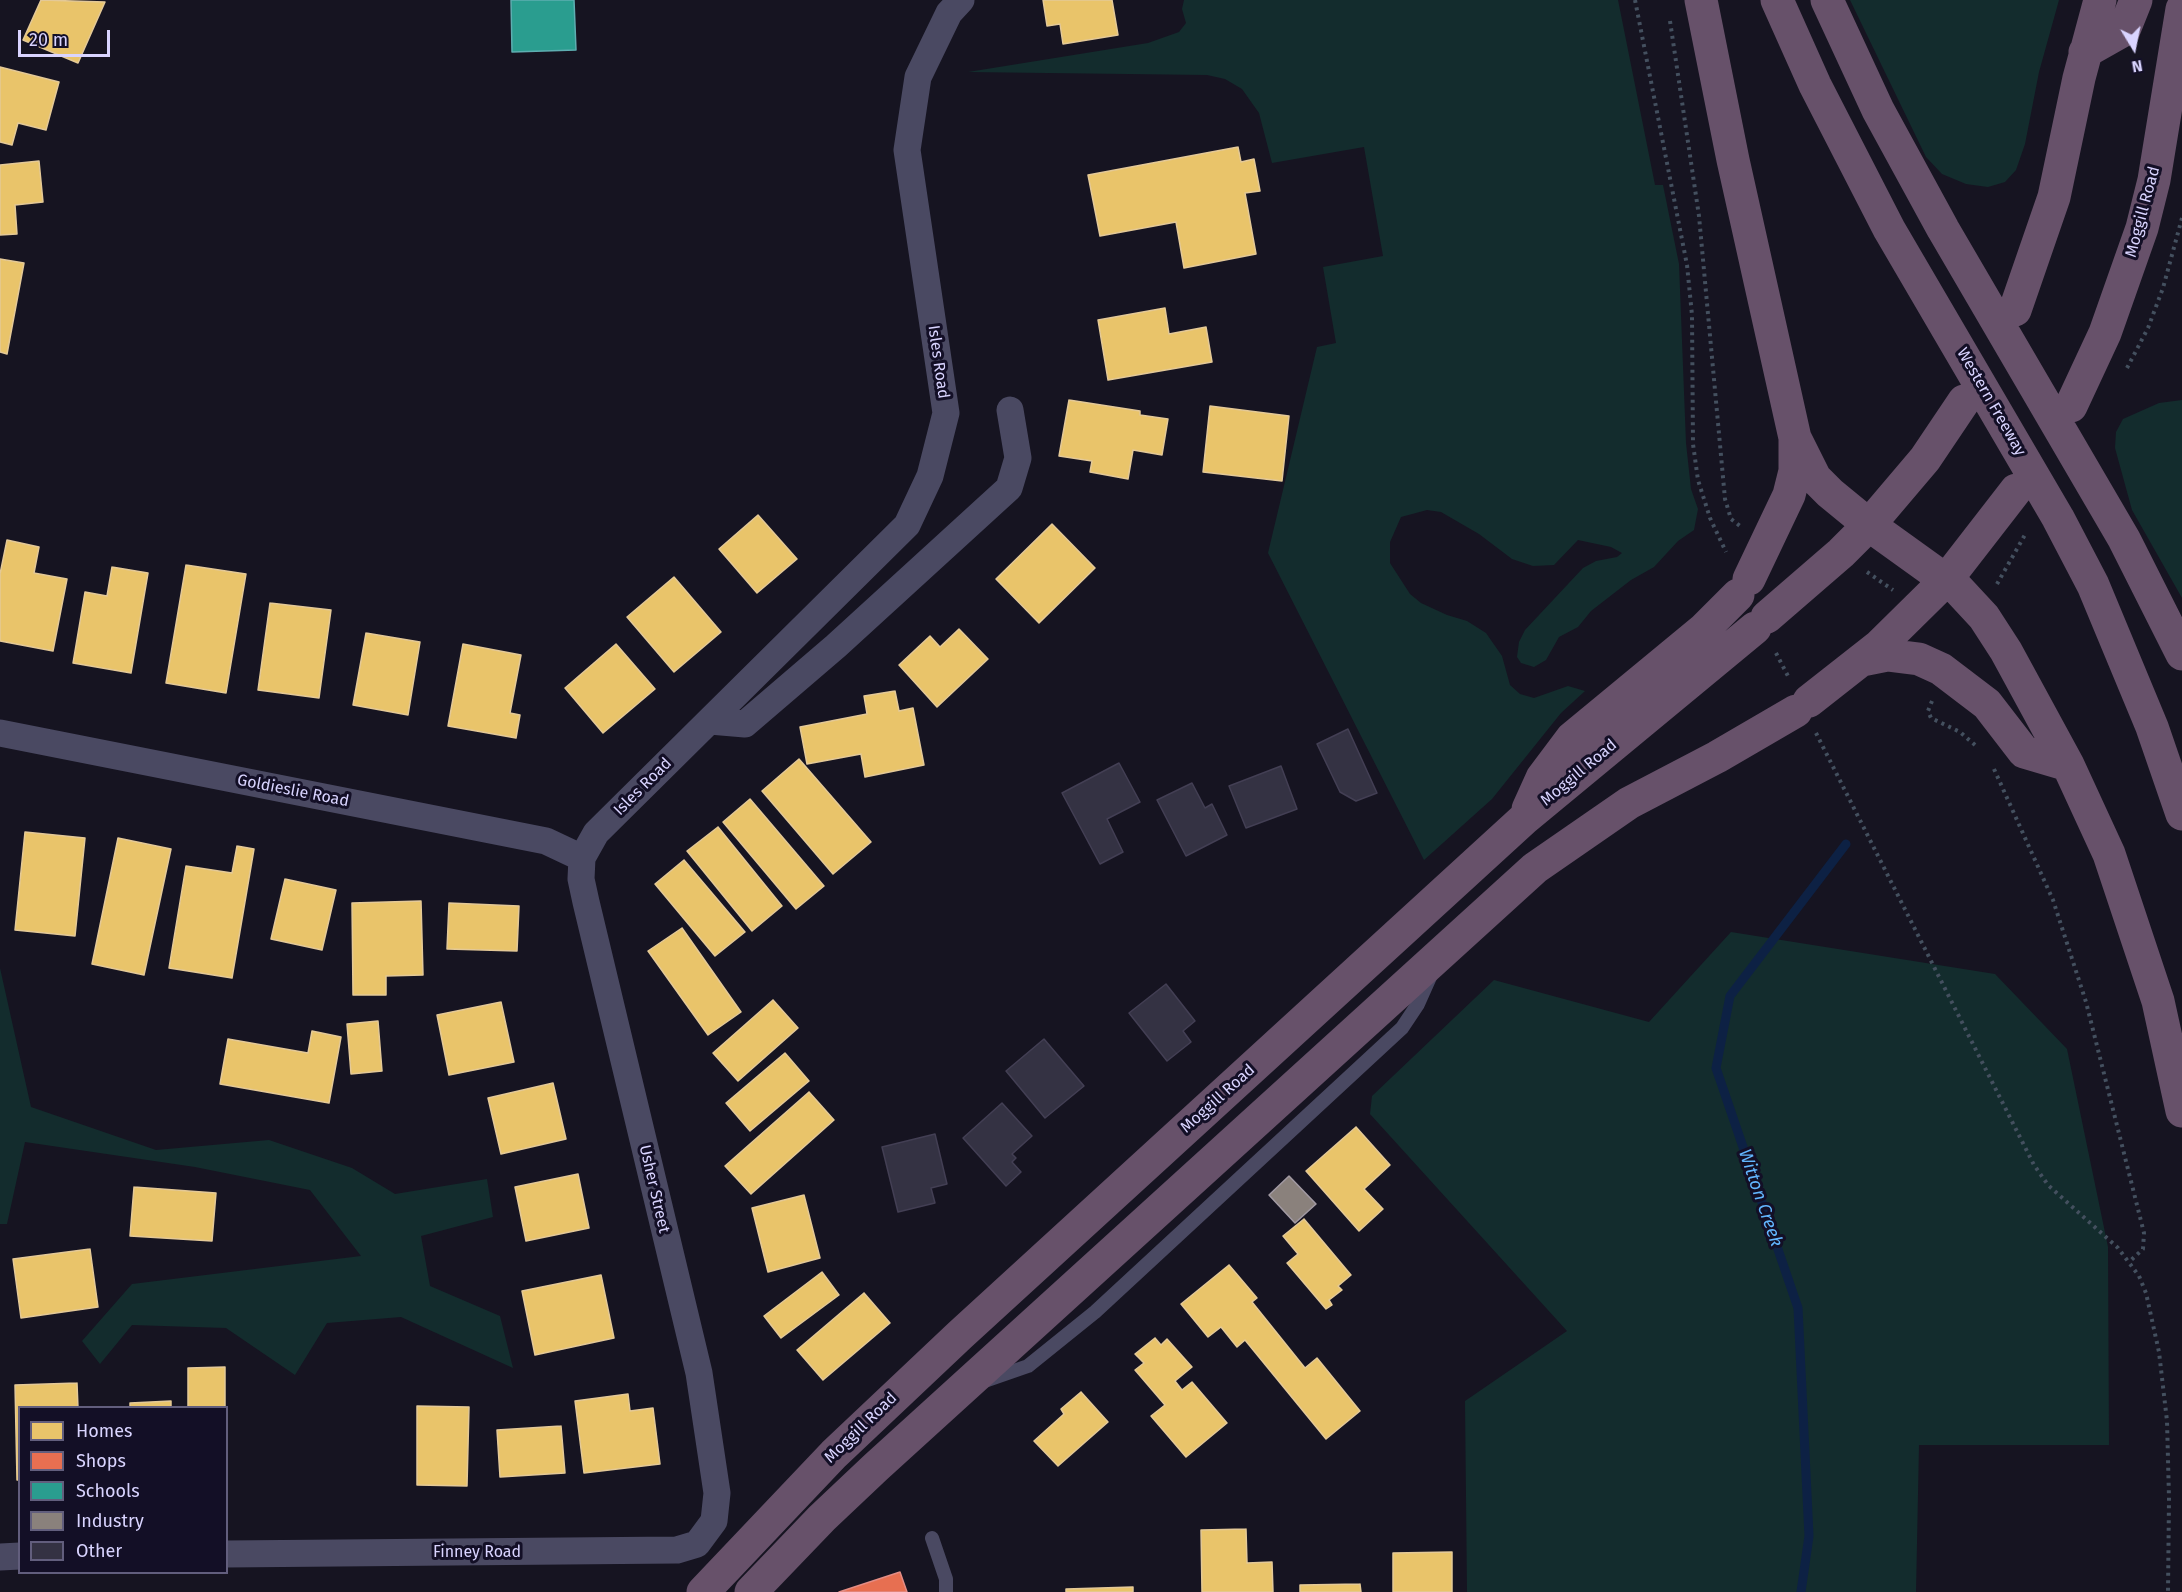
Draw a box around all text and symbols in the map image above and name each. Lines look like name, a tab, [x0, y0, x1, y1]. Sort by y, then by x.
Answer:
scale bar	[21, 18, 112, 56]
north arrow	[2104, 18, 2164, 78]
text: 20 m	[29, 29, 68, 51]
text: N	[2130, 56, 2144, 76]
street label: Moggill Road	[2122, 164, 2164, 260]
street label: Isles Road	[923, 324, 953, 400]
street label: Western Freeway	[1952, 345, 2030, 459]
street label: Moggill Road	[1537, 736, 1621, 810]
street label: Isles Road	[610, 754, 676, 820]
street label: Goldieslie Road	[236, 771, 350, 811]
street label: Moggill Road	[1177, 1061, 1259, 1137]
street label: Usher Street	[635, 1143, 673, 1235]
water label: Witton Creek	[1733, 1146, 1787, 1250]
street label: Moggill Road	[821, 1389, 901, 1467]
legend	[18, 1406, 228, 1574]
text: Homes	[76, 1420, 132, 1442]
text: Shops	[76, 1450, 126, 1472]
text: Schools	[76, 1480, 140, 1502]
text: Industry	[76, 1510, 144, 1532]
text: Other	[76, 1540, 122, 1562]
street label: Finney Road	[433, 1543, 521, 1563]

